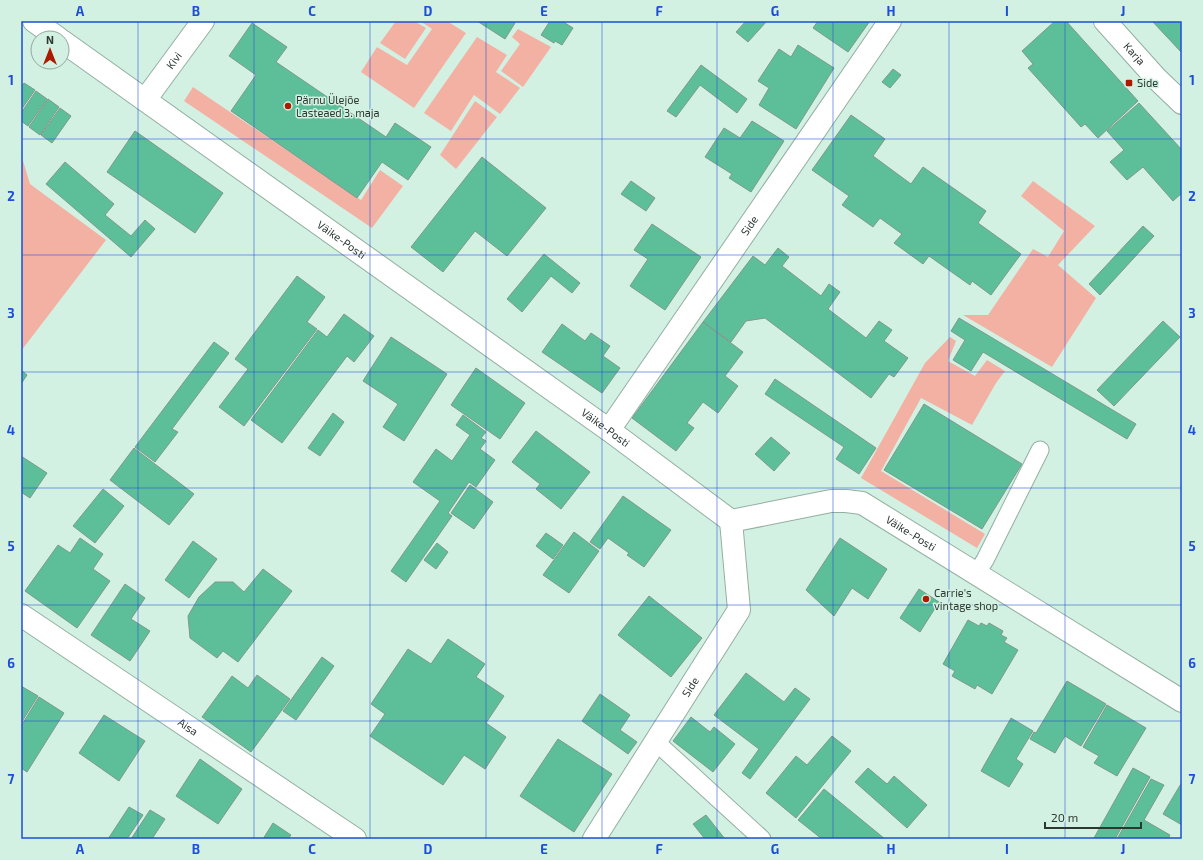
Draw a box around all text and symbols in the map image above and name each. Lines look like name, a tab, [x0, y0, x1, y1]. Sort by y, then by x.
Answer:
text: A	[76, 3, 85, 19]
text: B	[192, 3, 200, 19]
text: C	[308, 3, 316, 19]
text: D	[424, 3, 433, 19]
text: E	[540, 3, 548, 19]
text: F	[655, 3, 663, 19]
text: G	[771, 3, 779, 19]
text: H	[887, 3, 896, 19]
text: I	[1005, 3, 1009, 19]
text: J	[1121, 3, 1125, 19]
north arrow	[30, 30, 70, 70]
text: N	[46, 33, 54, 46]
street label: Karja	[1121, 39, 1148, 67]
street label: Kivi	[163, 49, 184, 71]
text: 1	[8, 72, 14, 88]
text: 1	[1189, 72, 1195, 88]
place label: Side	[1137, 76, 1158, 89]
marker: Side	[1124, 78, 1134, 88]
place label: Pärnu Ülejõe Lasteaed 3. maja	[296, 92, 380, 120]
marker: Pärnu Ülejõe Lasteaed 3. maja	[283, 101, 293, 111]
text: 2	[7, 188, 15, 204]
text: 2	[1188, 188, 1196, 204]
street label: Side	[738, 213, 760, 238]
street label: Väike-Posti	[315, 218, 369, 261]
text: 3	[7, 305, 15, 321]
text: 3	[1188, 305, 1196, 321]
street label: Väike-Posti	[579, 405, 633, 449]
text: 4	[7, 422, 15, 438]
text: 4	[1188, 422, 1196, 438]
street label: Väike-Posti	[884, 512, 939, 553]
text: 5	[7, 538, 15, 554]
text: 5	[1188, 538, 1196, 554]
place label: Carrie's vintage shop	[934, 586, 998, 612]
marker: Carrie's vintage shop	[921, 594, 931, 604]
text: 6	[7, 655, 15, 671]
text: 6	[1188, 655, 1196, 671]
street label: Side	[679, 674, 701, 699]
street label: Aisa	[176, 715, 201, 738]
text: 7	[8, 771, 15, 787]
text: 7	[1189, 771, 1196, 787]
scale bar	[1045, 804, 1141, 830]
text: 20 m	[1051, 810, 1078, 824]
text: A	[76, 841, 85, 857]
text: B	[192, 841, 200, 857]
text: C	[308, 841, 316, 857]
text: D	[424, 841, 433, 857]
text: E	[540, 841, 548, 857]
text: F	[655, 841, 663, 857]
text: G	[771, 841, 779, 857]
text: H	[887, 841, 896, 857]
text: I	[1005, 841, 1009, 857]
text: J	[1121, 841, 1125, 857]

